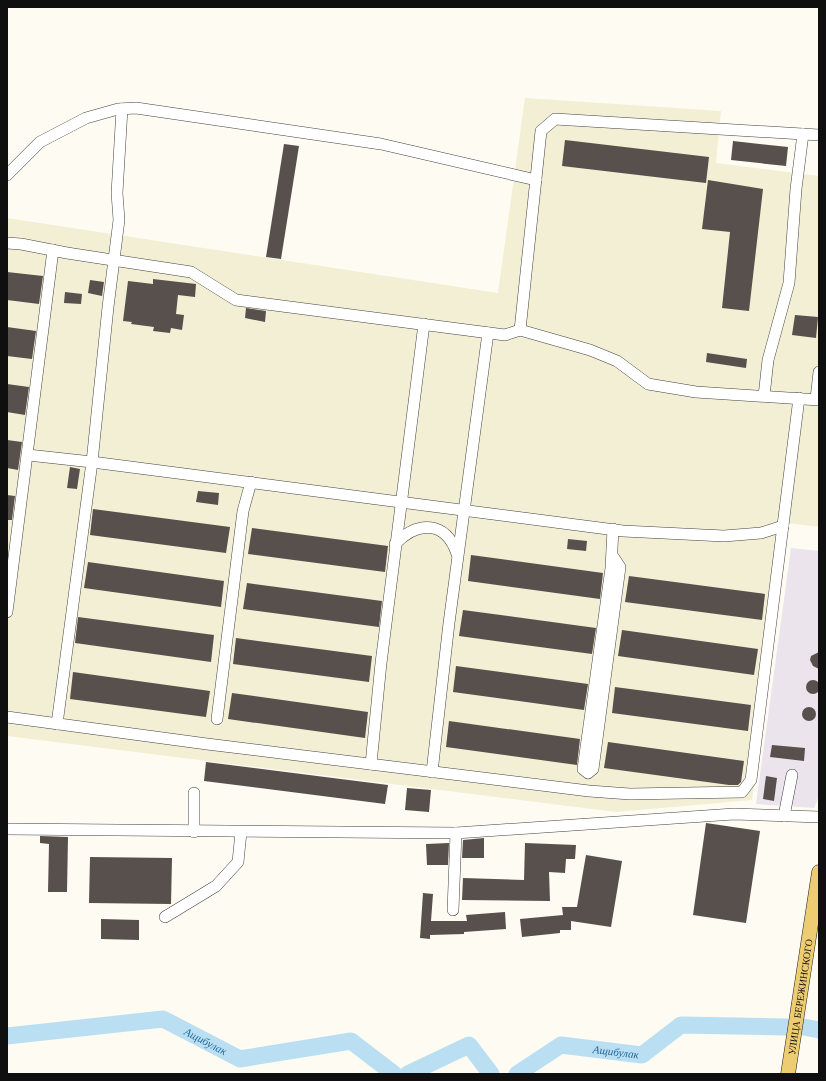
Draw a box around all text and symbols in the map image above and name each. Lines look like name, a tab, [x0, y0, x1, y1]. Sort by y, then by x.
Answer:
street label: УЛИЦА БЕРЕЖИНСКОГО	[786, 938, 814, 1056]
water label: Ащибулак	[182, 1025, 230, 1058]
water label: Ащибулак	[591, 1043, 640, 1061]

